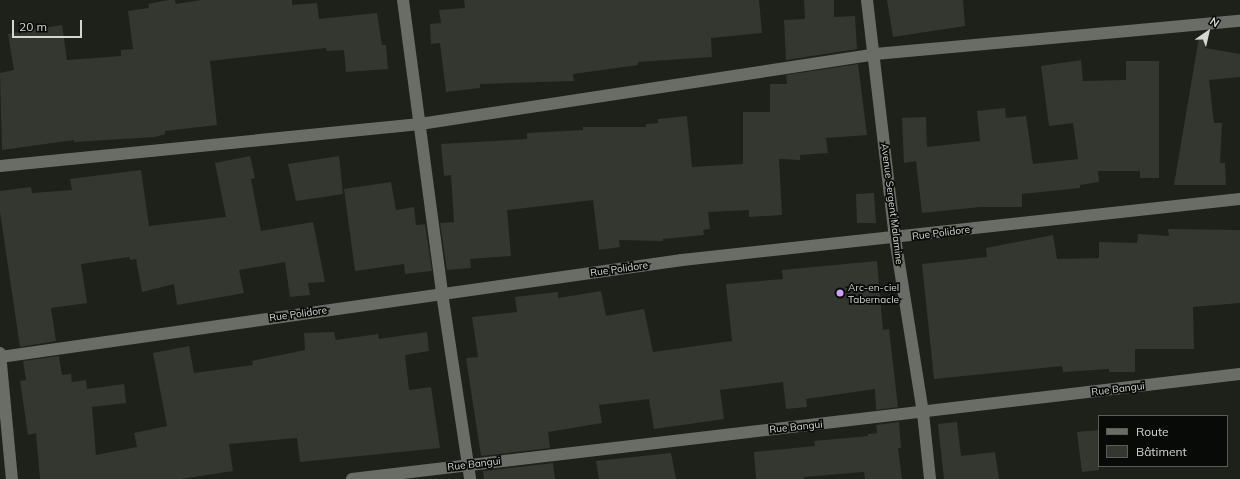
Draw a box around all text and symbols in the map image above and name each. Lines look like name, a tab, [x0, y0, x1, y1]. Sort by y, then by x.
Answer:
scale bar	[14, 12, 84, 38]
north arrow	[1188, 12, 1228, 52]
text: N	[1207, 14, 1222, 30]
text: 20 m	[19, 19, 47, 34]
street label: Avenue Sergent Malamine	[879, 143, 905, 265]
street label: Rue Polidore	[911, 223, 971, 243]
street label: Rue Polidore	[589, 259, 649, 279]
place label: Arc-en-ciel Tabernacle	[848, 281, 899, 304]
marker: Arc-en-ciel Tabernacle	[835, 288, 845, 298]
street label: Rue Polidore	[268, 304, 328, 324]
street label: Rue Bangui	[1091, 380, 1145, 398]
legend	[1098, 415, 1228, 467]
street label: Rue Bangui	[769, 418, 823, 436]
text: Route	[1136, 424, 1169, 439]
text: Bâtiment	[1136, 444, 1187, 459]
street label: Rue Bangui	[447, 455, 501, 473]

